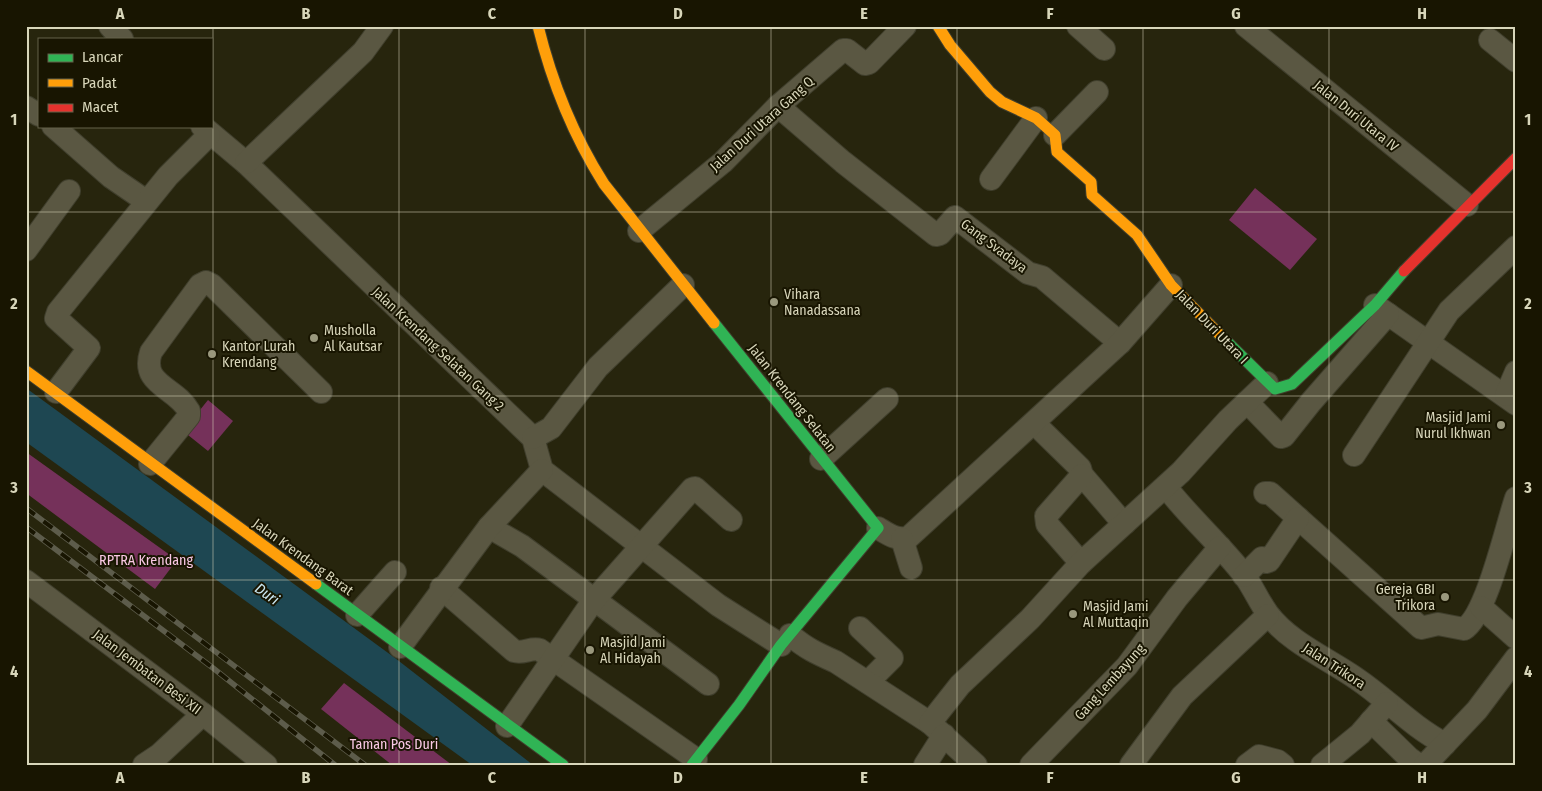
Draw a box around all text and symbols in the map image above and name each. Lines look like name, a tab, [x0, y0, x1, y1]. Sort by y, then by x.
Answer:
text: A	[115, 4, 125, 23]
text: B	[302, 4, 311, 23]
text: C	[488, 4, 497, 23]
text: D	[673, 4, 683, 23]
text: E	[860, 4, 868, 23]
text: F	[1046, 4, 1054, 23]
text: G	[1231, 4, 1241, 23]
text: H	[1417, 4, 1427, 23]
legend	[38, 38, 212, 128]
text: Lancar	[82, 48, 123, 66]
street label: Jalan Duri Utara Gang Q	[707, 73, 818, 175]
text: Padat	[82, 74, 117, 92]
street label: Jalan Duri Utara IV	[1310, 77, 1402, 156]
text: Macet	[82, 98, 119, 116]
text: 1	[11, 110, 17, 129]
text: 1	[1525, 110, 1531, 129]
street label: Gang Svadaya	[957, 215, 1031, 277]
street label: Jalan Krendang Selatan Gang 2	[369, 283, 507, 415]
place label: Vihara Nanadassana	[784, 286, 861, 319]
street label: Jalan Duri Utara I	[1172, 286, 1252, 368]
text: 2	[9, 294, 18, 313]
text: 2	[1523, 294, 1532, 313]
marker: Vihara Nanadassana	[768, 296, 780, 308]
place label: Musholla Al Kautsar	[324, 322, 382, 355]
marker: Musholla Al Kautsar	[308, 332, 320, 344]
place label: Kantor Lurah Krendang	[222, 338, 295, 371]
street label: Jalan Krendang Selatan	[744, 341, 840, 455]
marker: Kantor Lurah Krendang	[206, 348, 218, 360]
place label: Masjid Jami Nurul Ikhwan	[1415, 409, 1491, 442]
marker: Masjid Jami Nurul Ikhwan	[1495, 419, 1507, 431]
text: 3	[9, 478, 18, 497]
text: 3	[1523, 478, 1532, 497]
street label: Jalan Krendang Barat	[249, 515, 357, 599]
park label: RPTRA Krendang	[99, 552, 193, 569]
water label: Duri	[251, 579, 283, 609]
place label: Gereja GBI Trikora	[1376, 581, 1435, 614]
marker: Gereja GBI Trikora	[1439, 591, 1451, 603]
place label: Masjid Jami Al Muttaqin	[1083, 598, 1149, 631]
marker: Masjid Jami Al Muttaqin	[1067, 608, 1079, 620]
street label: Jalan Jembatan Besi XII	[90, 626, 204, 718]
place label: Masjid Jami Al Hidayah	[600, 634, 666, 667]
street label: Jalan Trikora	[1299, 639, 1369, 693]
street label: Gang Lembayung	[1071, 640, 1149, 724]
marker: Masjid Jami Al Hidayah	[584, 644, 596, 656]
text: 4	[10, 662, 18, 681]
text: 4	[1524, 662, 1532, 681]
park label: Taman Pos Duri	[350, 736, 438, 753]
text: A	[115, 768, 125, 787]
text: B	[302, 768, 311, 787]
text: C	[488, 768, 497, 787]
text: D	[673, 768, 683, 787]
text: E	[860, 768, 868, 787]
text: F	[1046, 768, 1054, 787]
text: G	[1231, 768, 1241, 787]
text: H	[1417, 768, 1427, 787]

